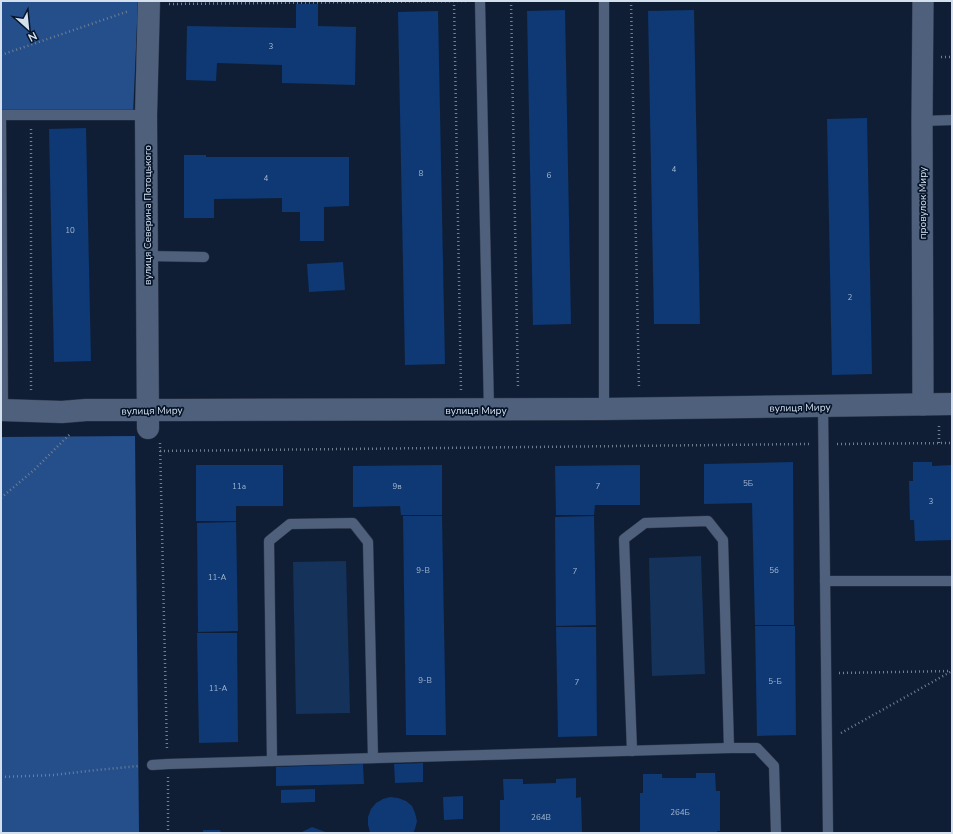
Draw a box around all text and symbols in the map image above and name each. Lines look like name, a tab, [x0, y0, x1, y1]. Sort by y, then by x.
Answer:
north arrow	[8, 8, 48, 48]
text: N	[25, 28, 39, 45]
house number: 3	[269, 41, 274, 52]
street label: вулиця Северина Потоцького	[141, 145, 155, 285]
house number: 4	[672, 164, 677, 175]
street label: провулок Миру	[916, 166, 930, 239]
house number: 8	[419, 168, 424, 179]
house number: 6	[547, 170, 552, 181]
house number: 4	[264, 173, 269, 184]
house number: 10	[65, 225, 75, 236]
house number: 2	[848, 292, 853, 303]
street label: вулиця Миру	[769, 400, 832, 416]
street label: вулиця Миру	[121, 403, 184, 419]
street label: вулиця Миру	[445, 404, 507, 418]
house number: 5Б	[743, 478, 753, 489]
house number: 11а	[232, 481, 246, 492]
house number: 9в	[392, 481, 402, 492]
house number: 7	[596, 481, 601, 492]
house number: 3	[929, 496, 934, 507]
house number: 9-В	[416, 565, 430, 576]
house number: 5б	[769, 565, 779, 576]
house number: 7	[573, 566, 578, 577]
house number: 11-А	[208, 572, 227, 583]
house number: 9-В	[418, 675, 432, 686]
house number: 5-Б	[768, 676, 782, 687]
house number: 7	[575, 677, 580, 688]
house number: 11-А	[209, 683, 228, 694]
house number: 264Б	[670, 807, 690, 818]
house number: 264В	[531, 812, 551, 823]

